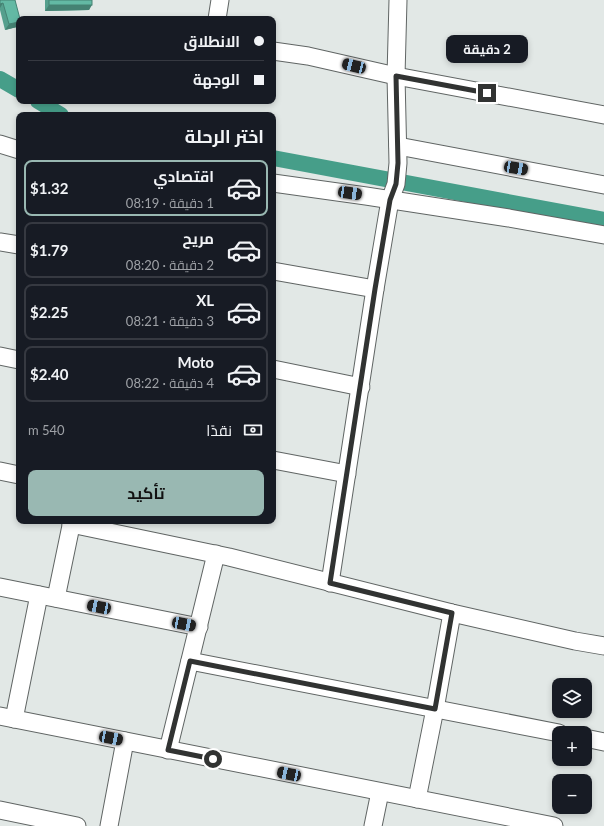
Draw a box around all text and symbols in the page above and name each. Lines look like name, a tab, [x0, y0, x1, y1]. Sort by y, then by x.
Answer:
text: الانطلاق	[184, 32, 240, 50]
callout: 2 دقيقة	[446, 35, 528, 63]
text: 2 دقيقة	[463, 41, 511, 57]
car	[341, 57, 367, 75]
text: الوجهة	[193, 70, 240, 88]
route end	[478, 84, 496, 102]
text: اختر الرحلة	[185, 125, 264, 147]
car	[503, 160, 529, 176]
text: اقتصادي	[154, 167, 214, 185]
icon: car	[226, 170, 262, 206]
text: $1.32	[30, 179, 68, 197]
car	[337, 185, 363, 201]
text: 1 دقيقة · 08:19	[126, 195, 214, 211]
text: مريح	[182, 229, 214, 247]
icon: car	[226, 232, 262, 268]
text: $1.79	[30, 241, 68, 259]
text: 2 دقيقة · 08:20	[126, 257, 214, 273]
text: XL	[196, 291, 214, 309]
icon: car	[226, 294, 262, 330]
text: $2.25	[30, 303, 68, 321]
text: 3 دقيقة · 08:21	[126, 313, 214, 329]
text: Moto	[177, 353, 214, 371]
icon: car	[226, 356, 262, 392]
text: $2.40	[30, 365, 68, 383]
text: 4 دقيقة · 08:22	[126, 375, 214, 391]
icon: cash	[242, 419, 264, 441]
text: نقدًا	[206, 421, 232, 439]
text: 540 m	[28, 422, 65, 438]
button: تأكيد	[28, 470, 264, 516]
car	[86, 599, 112, 615]
car	[171, 616, 197, 632]
map controls	[552, 678, 592, 814]
button: layers	[552, 678, 592, 718]
button: +	[552, 726, 592, 766]
car	[98, 730, 124, 746]
route start	[204, 750, 222, 768]
car	[276, 766, 302, 782]
button: −	[552, 774, 592, 814]

